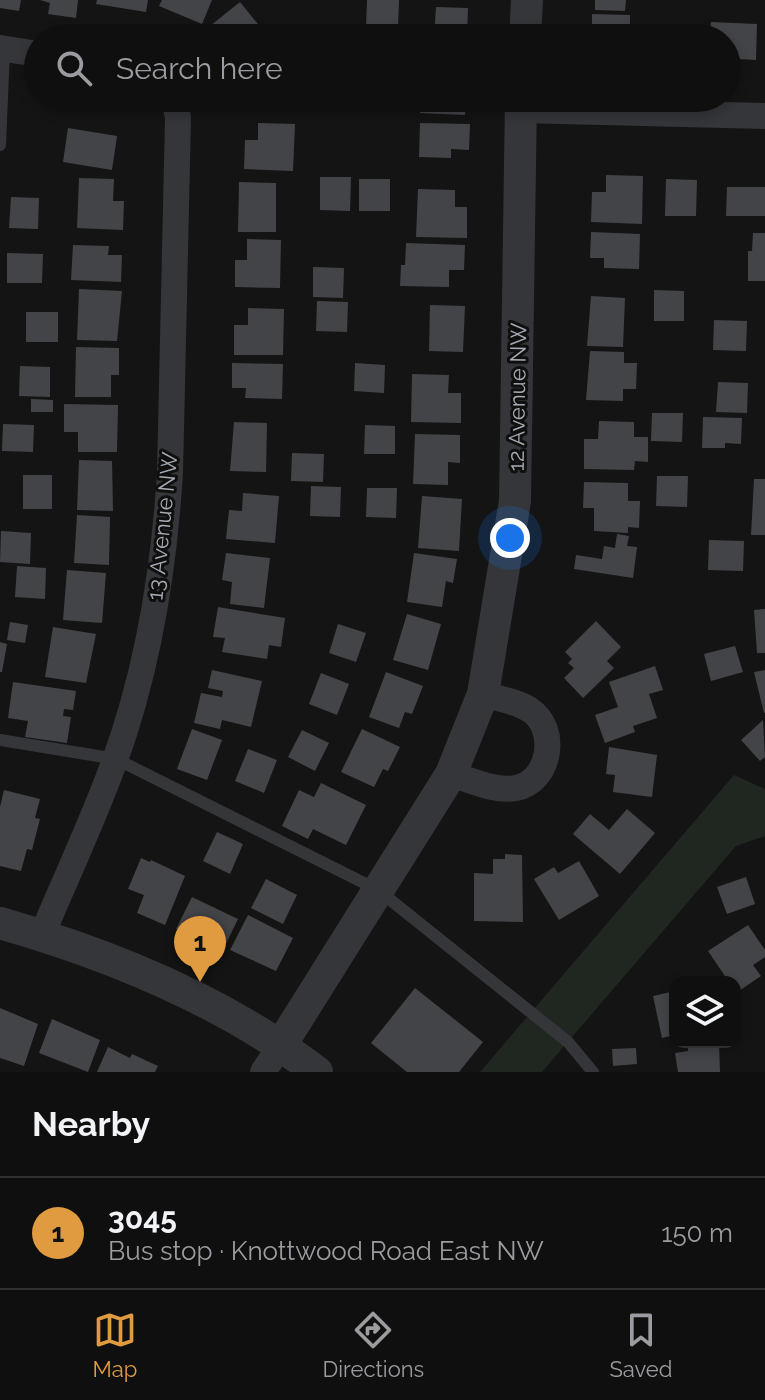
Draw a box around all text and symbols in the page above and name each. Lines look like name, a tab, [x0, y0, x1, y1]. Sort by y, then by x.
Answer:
search box	[24, 24, 741, 112]
icon: search	[52, 46, 96, 90]
text: Search here	[116, 51, 283, 86]
street label: 12 Avenue NW	[503, 322, 531, 472]
street label: 13 Avenue NW	[141, 451, 183, 601]
your location	[490, 518, 530, 558]
pin: 1	[174, 916, 226, 982]
map controls	[669, 976, 741, 1048]
button: layers	[669, 976, 741, 1048]
text: Nearby	[32, 1104, 150, 1144]
text: 3045	[108, 1201, 177, 1236]
text: 1	[52, 1218, 64, 1248]
text: 150 m	[661, 1218, 733, 1248]
text: Bus stop · Knottwood Road East NW	[108, 1236, 544, 1266]
tab: Map	[93, 1308, 137, 1382]
tab: Directions	[323, 1308, 424, 1382]
tab: Saved	[609, 1308, 672, 1382]

